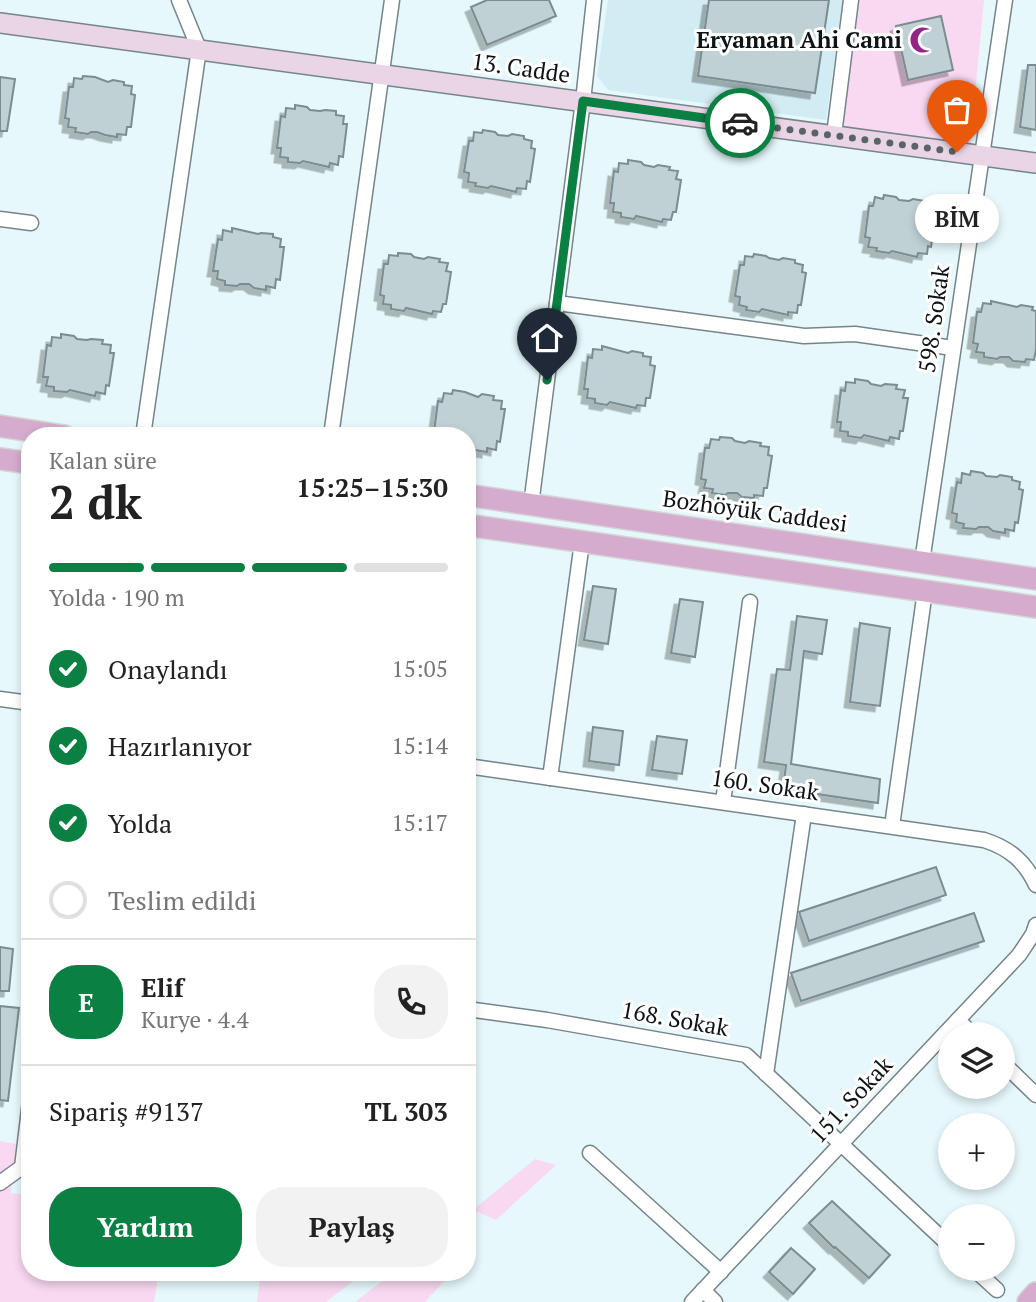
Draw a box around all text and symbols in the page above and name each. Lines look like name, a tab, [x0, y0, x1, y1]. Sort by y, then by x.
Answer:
place label: Eryaman Ahi Cami	[696, 24, 902, 55]
mosque icon: Eryaman Ahi Cami	[908, 25, 938, 55]
street label: 13. Cadde	[470, 45, 572, 90]
pin	[927, 80, 987, 152]
courier	[705, 88, 775, 158]
icon: bag	[938, 91, 976, 129]
icon: car	[721, 104, 759, 142]
callout: BİM	[915, 194, 999, 243]
text: BİM	[935, 203, 979, 234]
street label: 598. Sokak	[911, 263, 956, 375]
pin	[517, 308, 577, 380]
icon: home	[528, 319, 566, 357]
text: Kalan süre	[49, 445, 157, 476]
text: 15:25–15:30	[296, 470, 448, 504]
text: 2 dk	[49, 471, 142, 532]
street label: Bozhöyük Caddesi	[661, 482, 850, 539]
text: Yolda · 190 m	[49, 582, 185, 613]
icon: check	[49, 650, 87, 688]
text: Onaylandı	[108, 652, 228, 686]
text: 15:05	[391, 653, 448, 684]
icon: check	[49, 727, 87, 765]
text: Hazırlanıyor	[108, 729, 252, 763]
text: 15:14	[391, 730, 448, 761]
street label: 160. Sokak	[709, 762, 821, 807]
icon: check	[49, 804, 87, 842]
text: Yolda	[108, 806, 172, 840]
text: 15:17	[391, 807, 448, 838]
text: Teslim edildi	[108, 883, 257, 917]
button: phone	[374, 965, 448, 1039]
text: Elif	[141, 970, 184, 1004]
text: E	[78, 985, 94, 1019]
street label: 168. Sokak	[619, 994, 731, 1043]
text: Kurye · 4.4	[141, 1004, 249, 1035]
map controls	[938, 1022, 1015, 1281]
button: layers	[938, 1022, 1015, 1099]
street label: 151. Sokak	[802, 1049, 899, 1150]
text: Sipariş #9137	[49, 1094, 204, 1128]
text: TL 303	[364, 1094, 448, 1128]
button: +	[938, 1113, 1015, 1190]
button: Yardım	[49, 1187, 242, 1267]
button: Paylaş	[256, 1187, 448, 1267]
button: −	[938, 1204, 1015, 1281]

